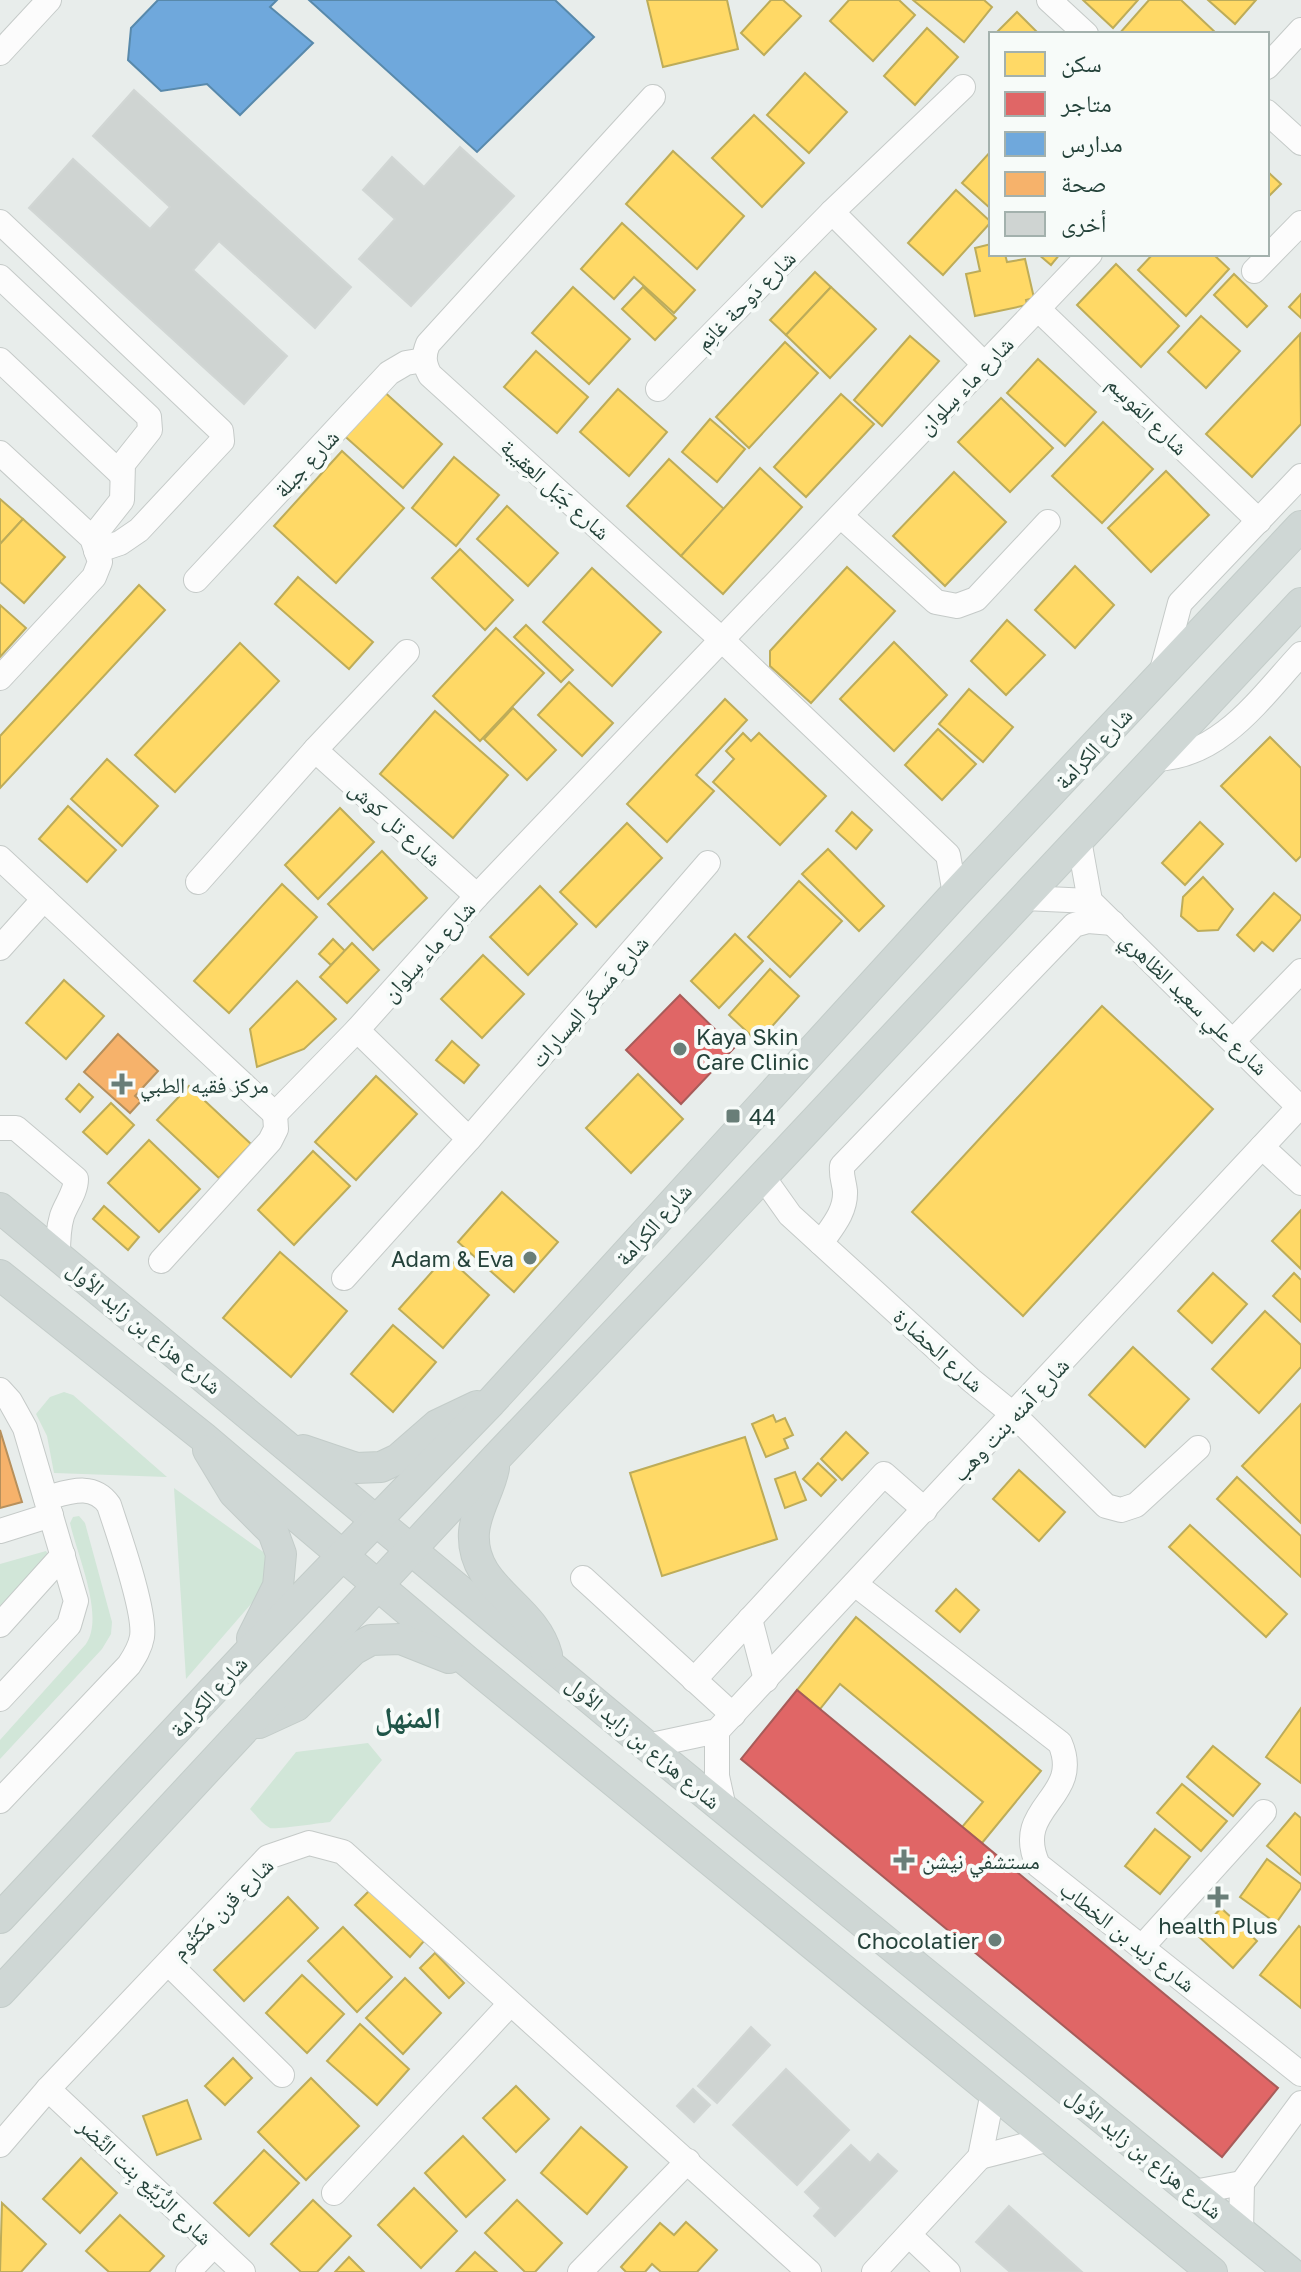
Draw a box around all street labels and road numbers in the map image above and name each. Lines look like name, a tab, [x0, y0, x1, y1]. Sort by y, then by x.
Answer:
street label: شارع دَوحة غانِم	[689, 244, 802, 357]
street label: شارع ماء سِلوان	[911, 330, 1019, 441]
street label: شارع المَوسِم	[1100, 370, 1194, 462]
street label: شارع جبلة	[268, 423, 345, 503]
street label: شارع جَبَل العِقيبة	[495, 433, 616, 546]
street label: شارع الكرامة	[1049, 702, 1138, 795]
street label: شارع تل كوش	[344, 774, 448, 872]
street label: شارع ماء سِلوان	[376, 895, 481, 1008]
street label: شارع علي سعيد الظاهري	[1112, 926, 1274, 1084]
street label: شارع مَسكَر المِسارات	[524, 929, 654, 1073]
street label: شارع الكرامة	[609, 1177, 698, 1271]
street label: شارع هزاع بن زايد الأول	[62, 1255, 228, 1400]
street label: شارع الحضارة	[888, 1302, 990, 1398]
street label: شارع آمنه بنت وهب	[946, 1351, 1075, 1487]
street label: شارع الكرامة	[164, 1650, 253, 1743]
street label: شارع هزاع بن زايد الأول	[561, 1670, 727, 1815]
street label: شارع قرن مَكتُوم	[165, 1851, 280, 1966]
street label: شارع زيد بن الخطاب	[1054, 1875, 1201, 1998]
street label: شارع هزاع بن زايد الأول	[1061, 2082, 1229, 2225]
street label: شارع الرُّبَيِّع بِنت النَّضر	[70, 2111, 219, 2253]

